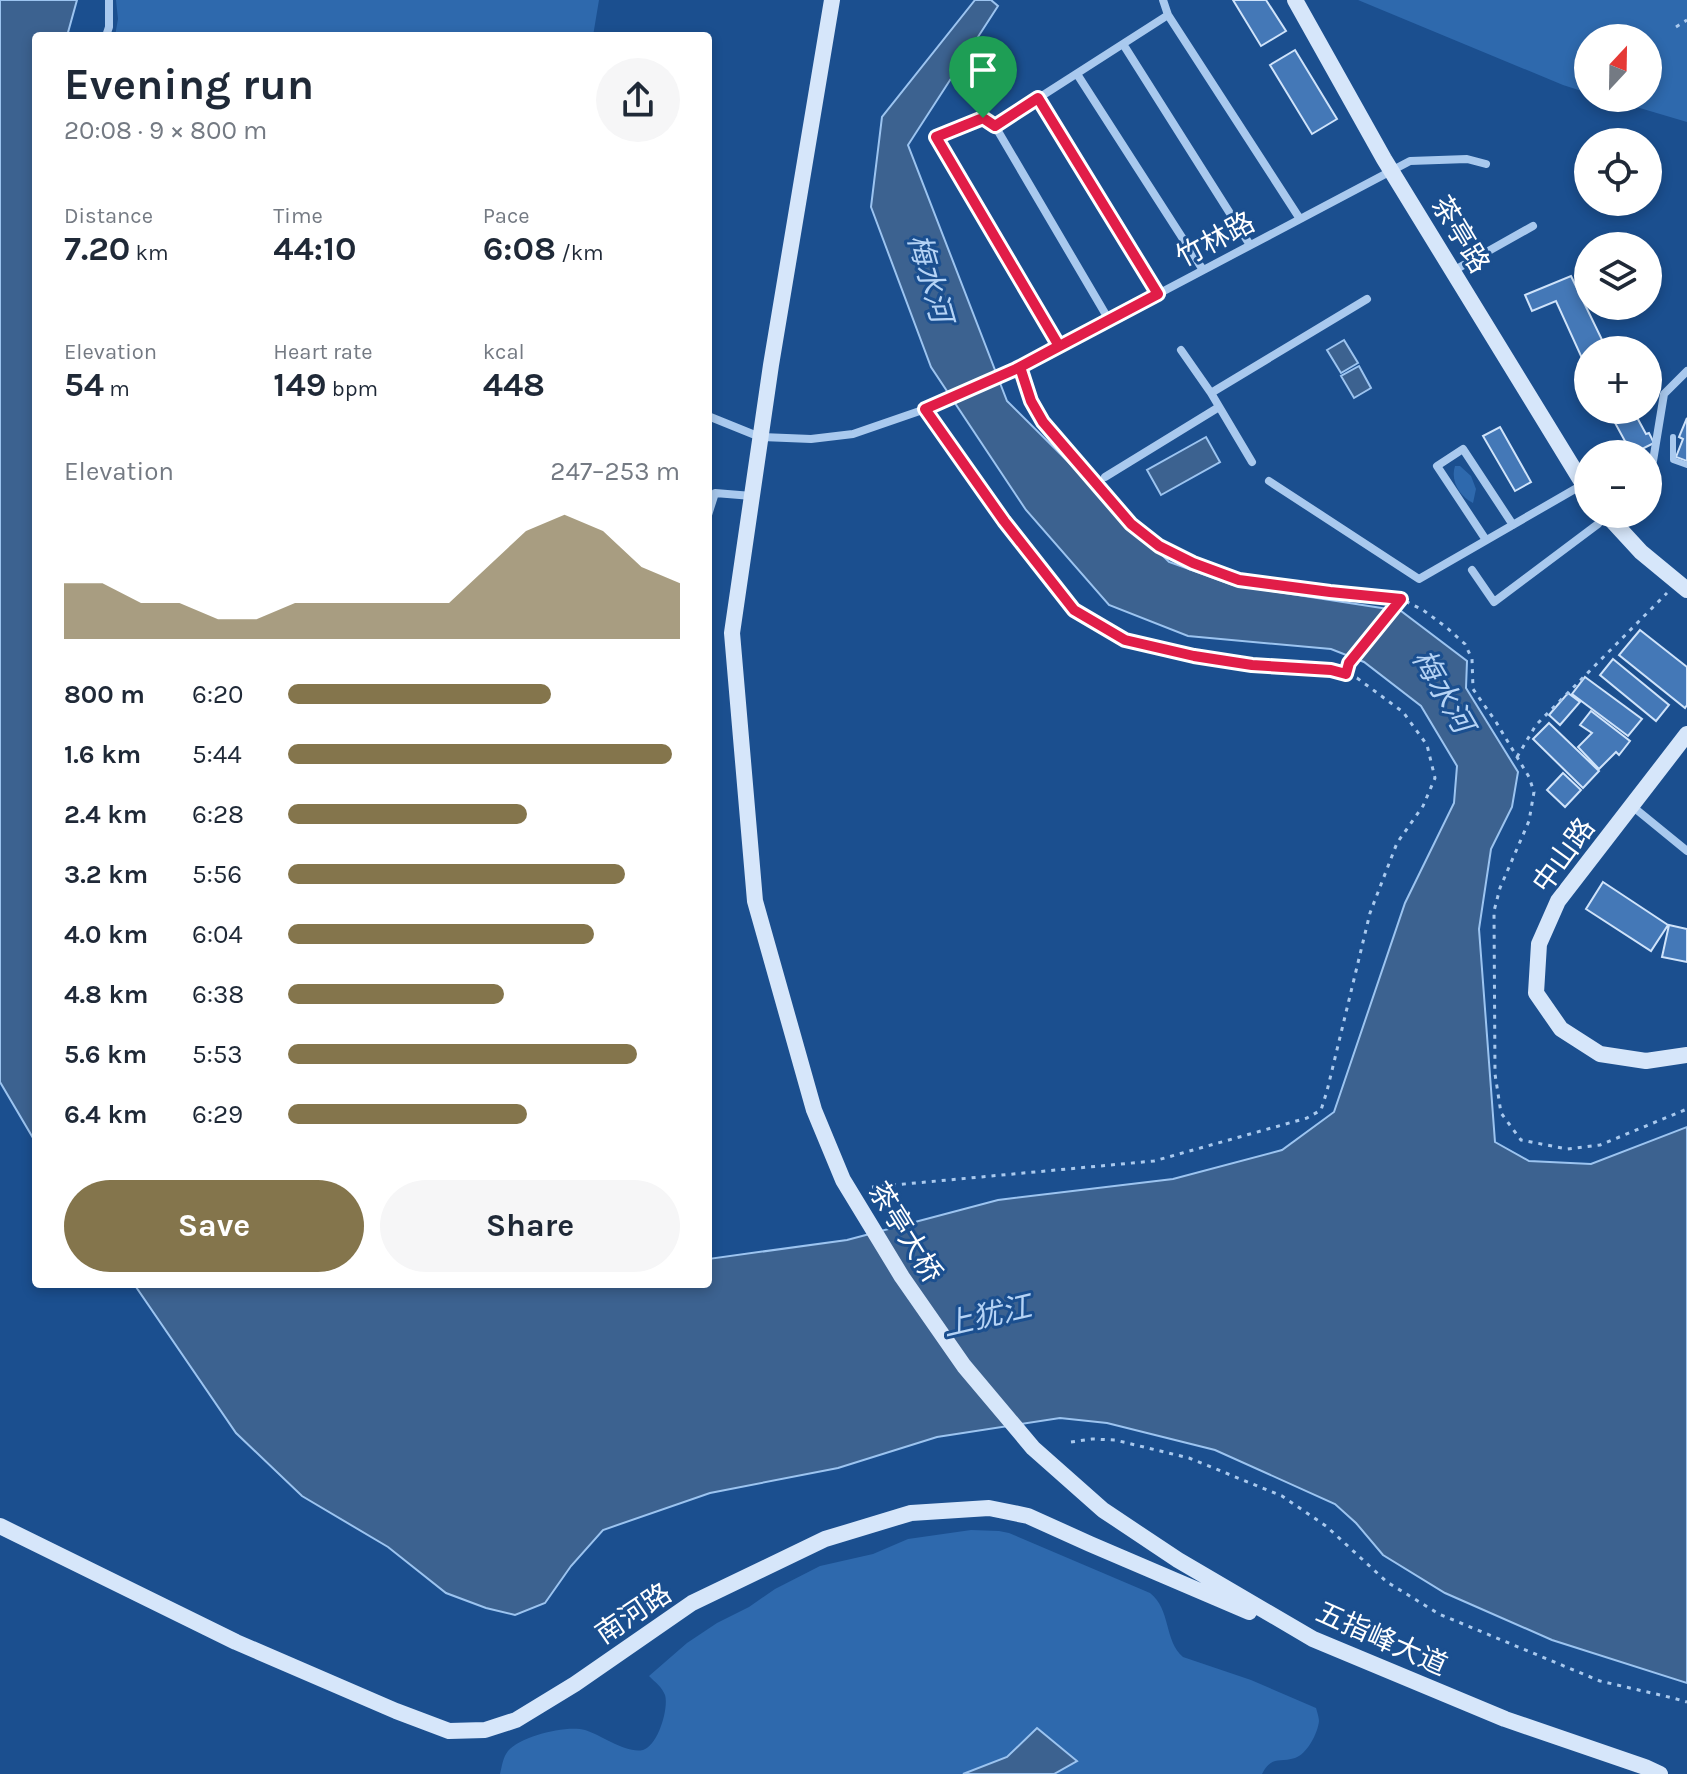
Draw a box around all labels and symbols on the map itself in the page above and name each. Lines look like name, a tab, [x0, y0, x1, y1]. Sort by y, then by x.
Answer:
north arrow	[1574, 24, 1662, 112]
pin	[949, 36, 1017, 118]
street label: 茶亭路	[1425, 190, 1496, 279]
street label: 竹林路	[1170, 205, 1260, 274]
water label: 梅水河	[900, 230, 961, 331]
water label: 梅水河	[1405, 643, 1484, 743]
street label: 中山路	[1525, 812, 1601, 899]
street label: 茶亭大桥	[862, 1176, 949, 1289]
water label: 上犹江	[939, 1288, 1038, 1344]
street label: 南河路	[589, 1576, 677, 1651]
street label: 五指峰大道	[1311, 1595, 1452, 1682]

